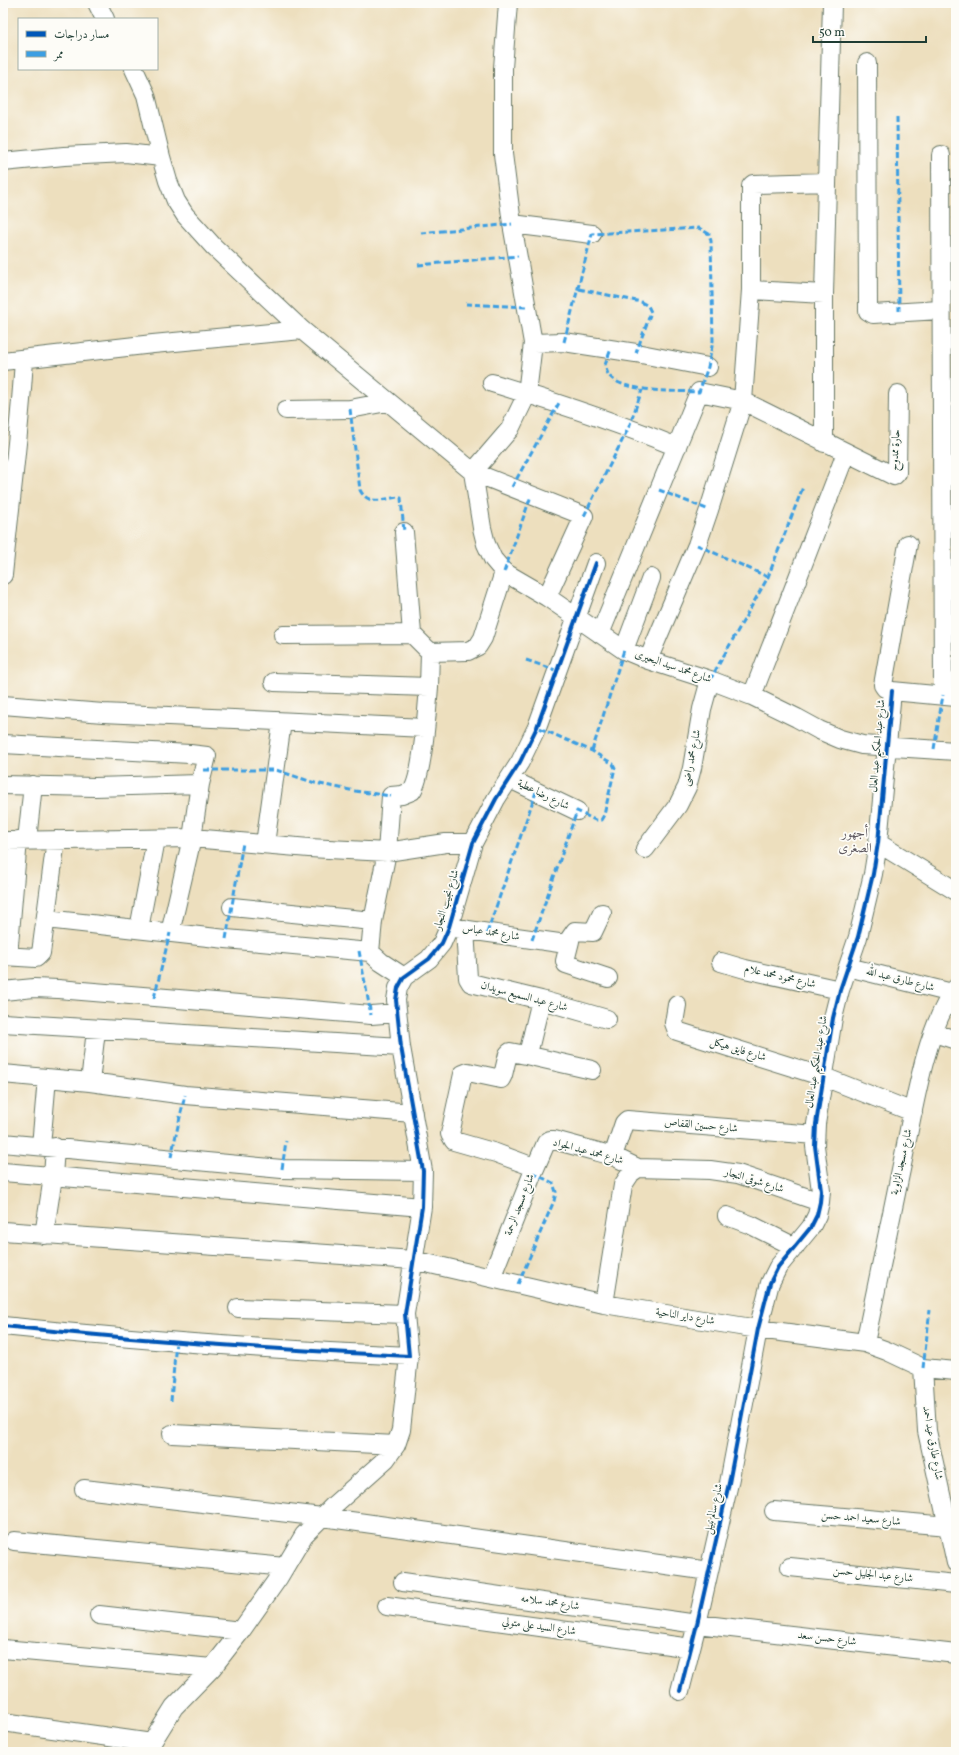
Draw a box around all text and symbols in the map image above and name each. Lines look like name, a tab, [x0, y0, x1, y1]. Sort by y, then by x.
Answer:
legend	[18, 18, 158, 70]
scale bar	[813, 18, 926, 44]
text: 50 m	[819, 25, 845, 41]
text: مسار دراجات	[54, 27, 109, 43]
text: ممر	[52, 47, 64, 63]
street label: حارة ممدوح	[887, 428, 907, 471]
street label: شارع محمد سيد البحيرى	[632, 647, 713, 688]
street label: شارع عبد الحكيم عبد العال	[866, 699, 892, 793]
street label: شارع محمد راضى	[679, 728, 706, 788]
street label: شارع رضا عطية	[514, 776, 572, 815]
district label: أجهور الصغرى	[838, 824, 872, 858]
street label: شارع نجيب النجار	[430, 868, 464, 933]
street label: شارع محمد عباس	[461, 921, 521, 946]
street label: شارع طارق عبد الله	[864, 961, 937, 997]
street label: شارع محمود محمد علام	[743, 962, 817, 993]
street label: شارع عبد السميع سويدان	[479, 978, 569, 1017]
street label: شارع عبد الحكيم عبد العال	[802, 1015, 834, 1110]
street label: شارع فايق هيكل	[708, 1034, 768, 1067]
street label: شارع حسين القفاص	[664, 1115, 738, 1138]
street label: شارع مسجد الزاوية	[888, 1127, 917, 1197]
street label: شارع محمد عبد الجواد	[551, 1135, 625, 1170]
street label: شارع شوقى النجار	[721, 1165, 785, 1198]
street label: شارع مسجد الرحمة	[501, 1172, 540, 1239]
street label: شارع داير الناحية	[654, 1305, 716, 1330]
street label: شارع طارق عيد احمد	[917, 1405, 946, 1481]
street label: شارع سالم نبيل	[701, 1482, 728, 1536]
street label: شارع سعيد احمد حسن	[821, 1508, 901, 1531]
street label: شارع عبد الجليل حسن	[832, 1563, 914, 1588]
street label: شارع محمد سلامه	[520, 1591, 580, 1616]
street label: شارع السيد على متولي	[501, 1614, 577, 1641]
street label: شارع حسن سعد	[797, 1628, 857, 1651]

